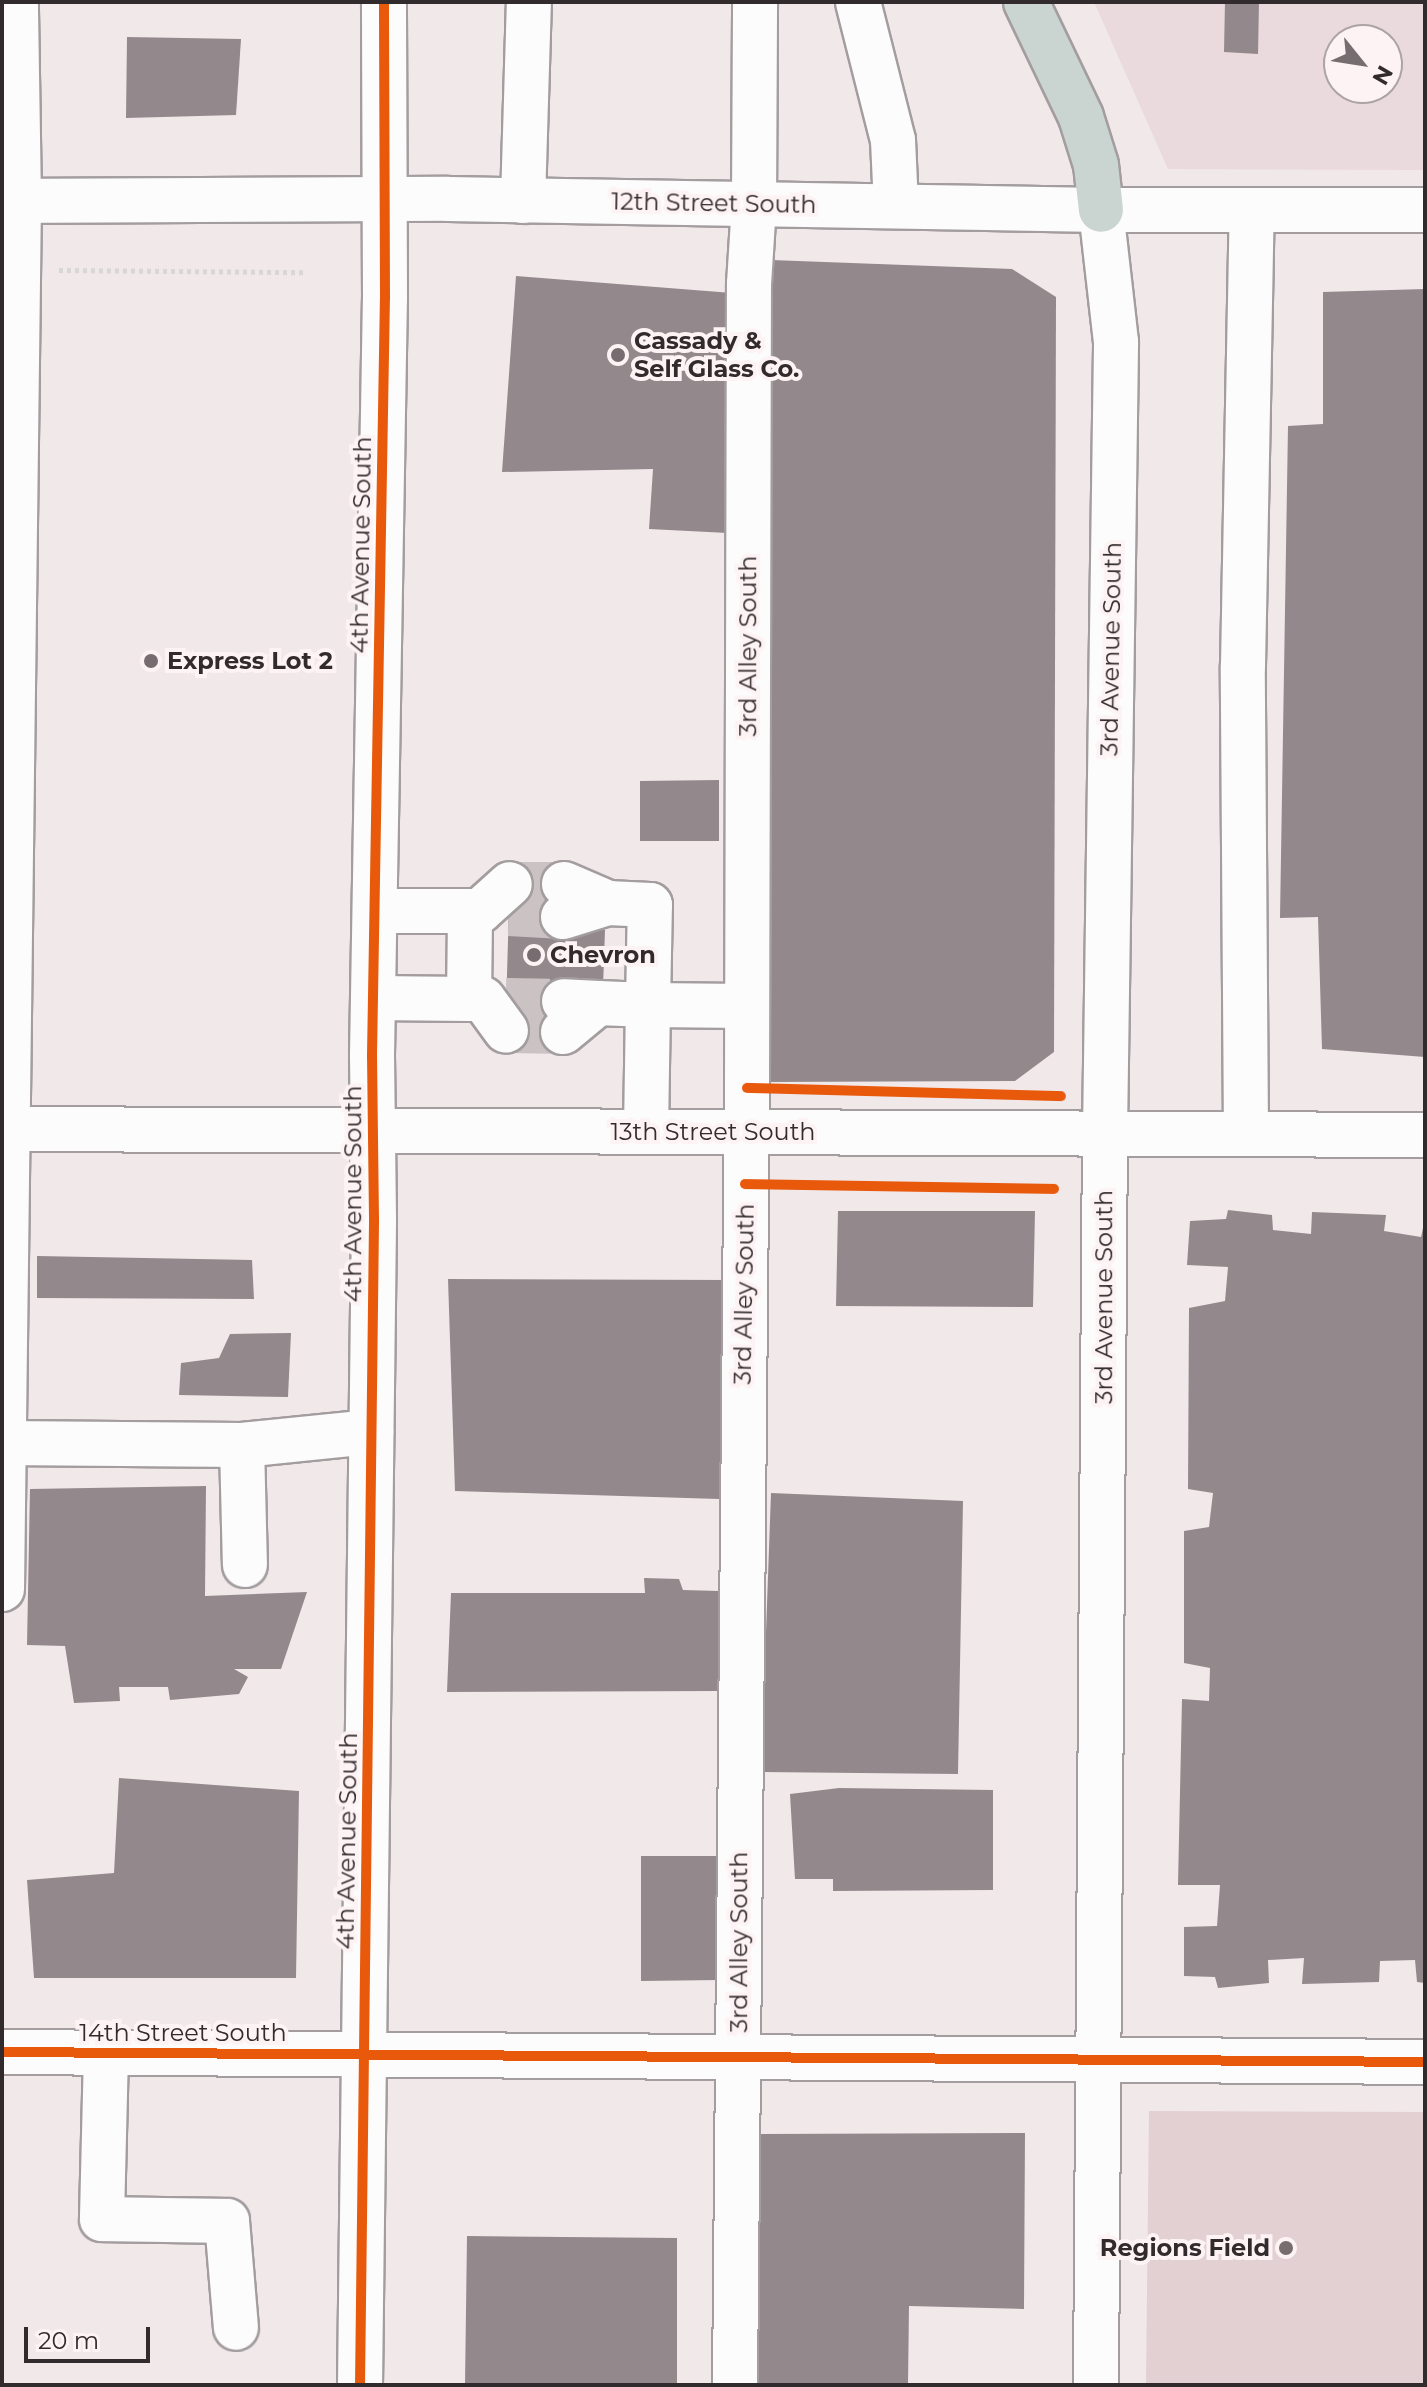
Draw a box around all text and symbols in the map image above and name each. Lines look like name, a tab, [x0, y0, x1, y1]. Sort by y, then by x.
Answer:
north arrow	[1323, 24, 1403, 104]
text: N	[1366, 61, 1399, 90]
street label: 12th Street South	[611, 187, 817, 219]
place label: Cassady & Self Glass Co.	[634, 327, 799, 383]
marker: Cassady & Self Glass Co.	[609, 346, 627, 364]
street label: 4th Avenue South	[345, 436, 377, 654]
street label: 3rd Avenue South	[1095, 542, 1127, 756]
street label: 3rd Alley South	[734, 555, 762, 737]
place label: Express Lot 2	[167, 647, 333, 675]
marker: Express Lot 2	[142, 652, 160, 670]
place label: Chevron	[550, 941, 656, 969]
marker: Chevron	[525, 946, 543, 964]
street label: 4th Avenue South	[339, 1086, 367, 1302]
street label: 13th Street South	[610, 1118, 816, 1146]
street label: 3rd Avenue South	[1090, 1190, 1118, 1404]
street label: 3rd Alley South	[728, 1203, 760, 1385]
street label: 4th Avenue South	[331, 1732, 363, 1950]
street label: 3rd Alley South	[725, 1851, 753, 2033]
street label: 14th Street South	[79, 2019, 287, 2047]
place label: Regions Field	[1100, 2234, 1270, 2262]
marker: Regions Field	[1277, 2239, 1295, 2257]
scale bar	[28, 2311, 154, 2361]
text: 20 m	[38, 2326, 99, 2355]

